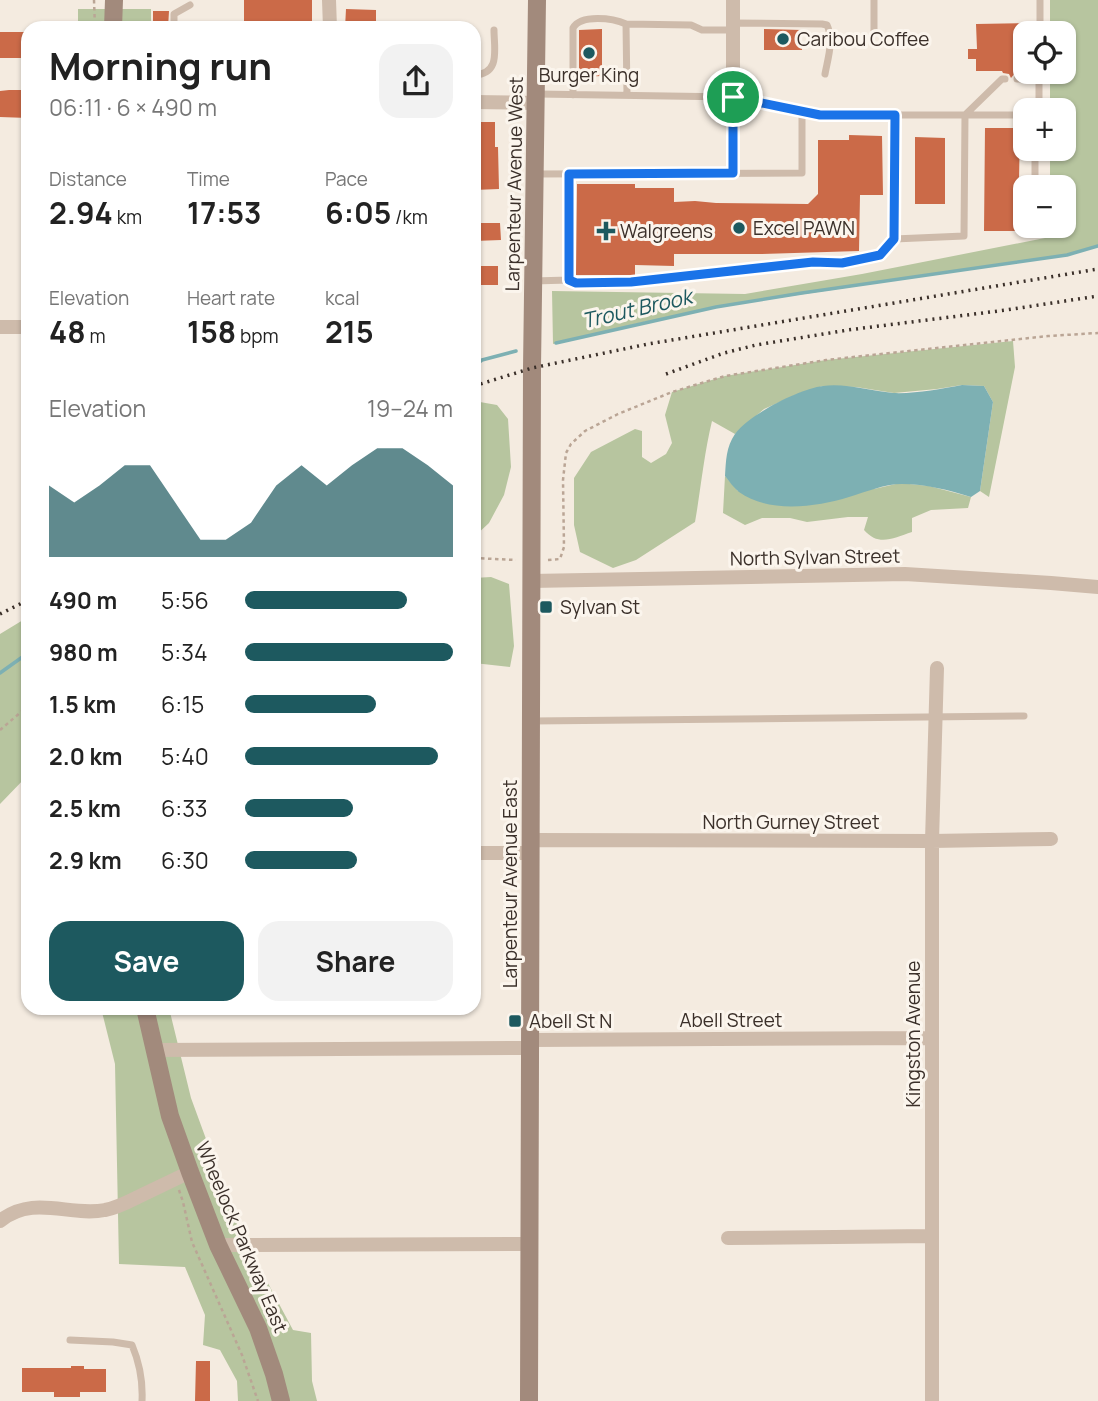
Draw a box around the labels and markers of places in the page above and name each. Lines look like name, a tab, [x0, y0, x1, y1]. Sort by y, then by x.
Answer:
place label: Caribou Coffee	[797, 26, 929, 52]
marker: Caribou Coffee	[775, 31, 791, 47]
marker: Burger King	[581, 45, 597, 61]
place label: Burger King	[539, 62, 639, 88]
pin	[703, 67, 763, 127]
place label: Excel PAWN	[753, 215, 855, 241]
place label: Walgreens	[620, 218, 713, 244]
marker: Excel PAWN	[731, 220, 747, 236]
marker: Walgreens	[598, 223, 614, 239]
place label: Sylvan St	[560, 594, 640, 620]
marker: Sylvan St	[538, 599, 554, 615]
place label: Abell St N	[529, 1008, 612, 1034]
marker: Abell St N	[507, 1013, 523, 1029]

